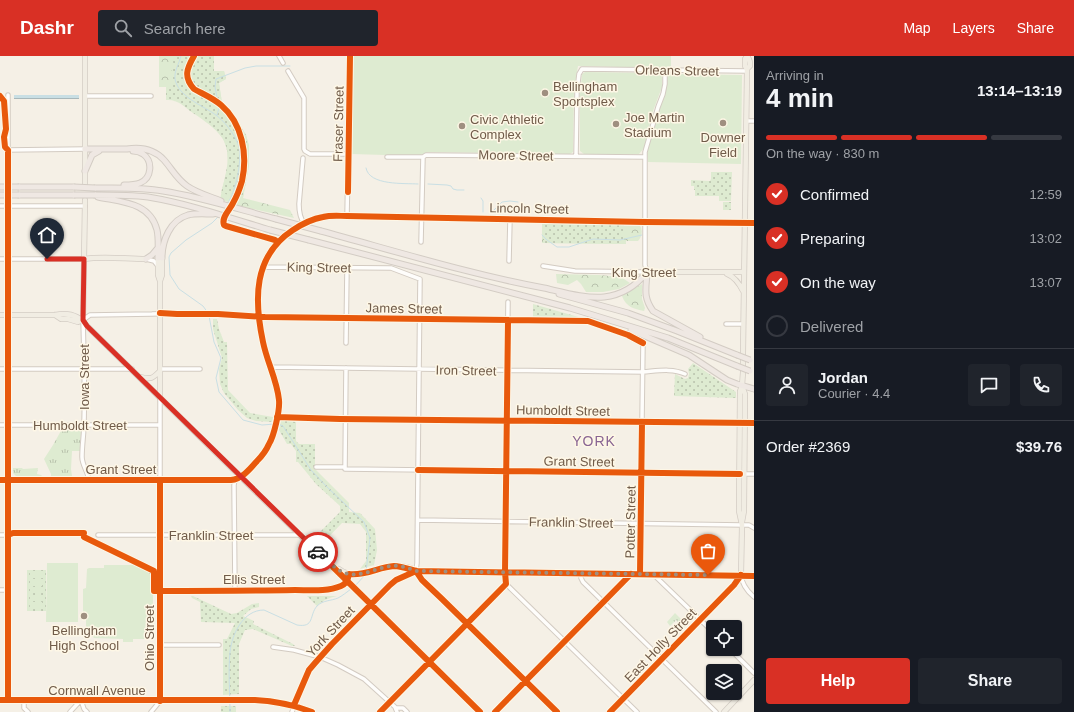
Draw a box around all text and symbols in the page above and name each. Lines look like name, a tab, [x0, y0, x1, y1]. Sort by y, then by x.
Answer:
search box	[98, 10, 378, 46]
text: Dashr	[20, 17, 74, 38]
icon: search	[112, 17, 134, 39]
text: Search here	[144, 20, 226, 37]
text: Map	[903, 20, 931, 36]
text: Layers	[953, 20, 995, 36]
text: Share	[1017, 20, 1054, 36]
street label: Orleans Street	[635, 62, 719, 79]
text: Arriving in	[766, 68, 824, 83]
place label: Bellingham Sportsplex	[553, 79, 617, 109]
text: 13:14–13:19	[977, 82, 1062, 99]
text: 4 min	[766, 83, 834, 113]
street label: Fraser Street	[330, 86, 347, 162]
marker: Bellingham Sportsplex	[540, 88, 550, 98]
place label: Joe Martin Stadium	[624, 110, 685, 140]
place label: Civic Athletic Complex	[470, 112, 544, 142]
marker: Downer Field	[718, 118, 728, 128]
marker: Joe Martin Stadium	[611, 119, 621, 129]
marker: Civic Athletic Complex	[457, 121, 467, 131]
place label: Downer Field	[701, 130, 746, 160]
text: On the way · 830 m	[766, 146, 879, 161]
street label: Moore Street	[478, 147, 554, 164]
icon: check	[766, 183, 788, 205]
text: Confirmed	[800, 186, 869, 203]
text: 12:59	[1029, 187, 1062, 202]
street label: Lincoln Street	[489, 200, 569, 217]
pin	[30, 218, 64, 259]
icon: home	[36, 224, 58, 246]
icon: check	[766, 227, 788, 249]
text: Preparing	[800, 230, 865, 247]
text: 13:02	[1029, 231, 1062, 246]
street label: King Street	[287, 259, 352, 276]
street label: King Street	[612, 265, 677, 280]
icon: check	[766, 271, 788, 293]
text: On the way	[800, 274, 876, 291]
text: 13:07	[1029, 275, 1062, 290]
street label: James Street	[366, 300, 443, 317]
text: Delivered	[800, 318, 863, 335]
street label: Iowa Street	[77, 344, 92, 410]
street label: Iron Street	[436, 362, 497, 379]
button: person	[766, 364, 808, 406]
button: chat	[968, 364, 1010, 406]
button: phone	[1020, 364, 1062, 406]
text: Jordan	[818, 369, 868, 386]
text: Courier · 4.4	[818, 386, 890, 401]
street label: Humboldt Street	[516, 402, 610, 419]
street label: Humboldt Street	[33, 418, 127, 433]
district label: YORK	[572, 433, 616, 449]
text: Order #2369	[766, 438, 850, 455]
text: $39.76	[1016, 438, 1062, 455]
street label: Grant Street	[543, 453, 615, 470]
street label: Grant Street	[86, 462, 157, 477]
street label: Potter Street	[622, 485, 639, 559]
street label: Franklin Street	[529, 514, 614, 531]
street label: Franklin Street	[169, 528, 254, 543]
courier	[298, 532, 338, 572]
pin	[691, 534, 725, 575]
icon: bag	[697, 540, 719, 562]
icon: car	[307, 541, 329, 563]
street label: Ellis Street	[223, 572, 285, 587]
street label: York Street	[303, 603, 358, 660]
street label: Ohio Street	[142, 605, 157, 671]
street label: East Holly Street	[621, 605, 700, 685]
marker: Bellingham High School	[79, 611, 89, 621]
map controls	[706, 620, 742, 700]
button: locate	[706, 620, 742, 656]
place label: Bellingham High School	[49, 623, 119, 653]
button: Help	[766, 658, 910, 704]
button: Share	[918, 658, 1062, 704]
button: layers	[706, 664, 742, 700]
street label: Cornwall Avenue	[48, 683, 146, 698]

